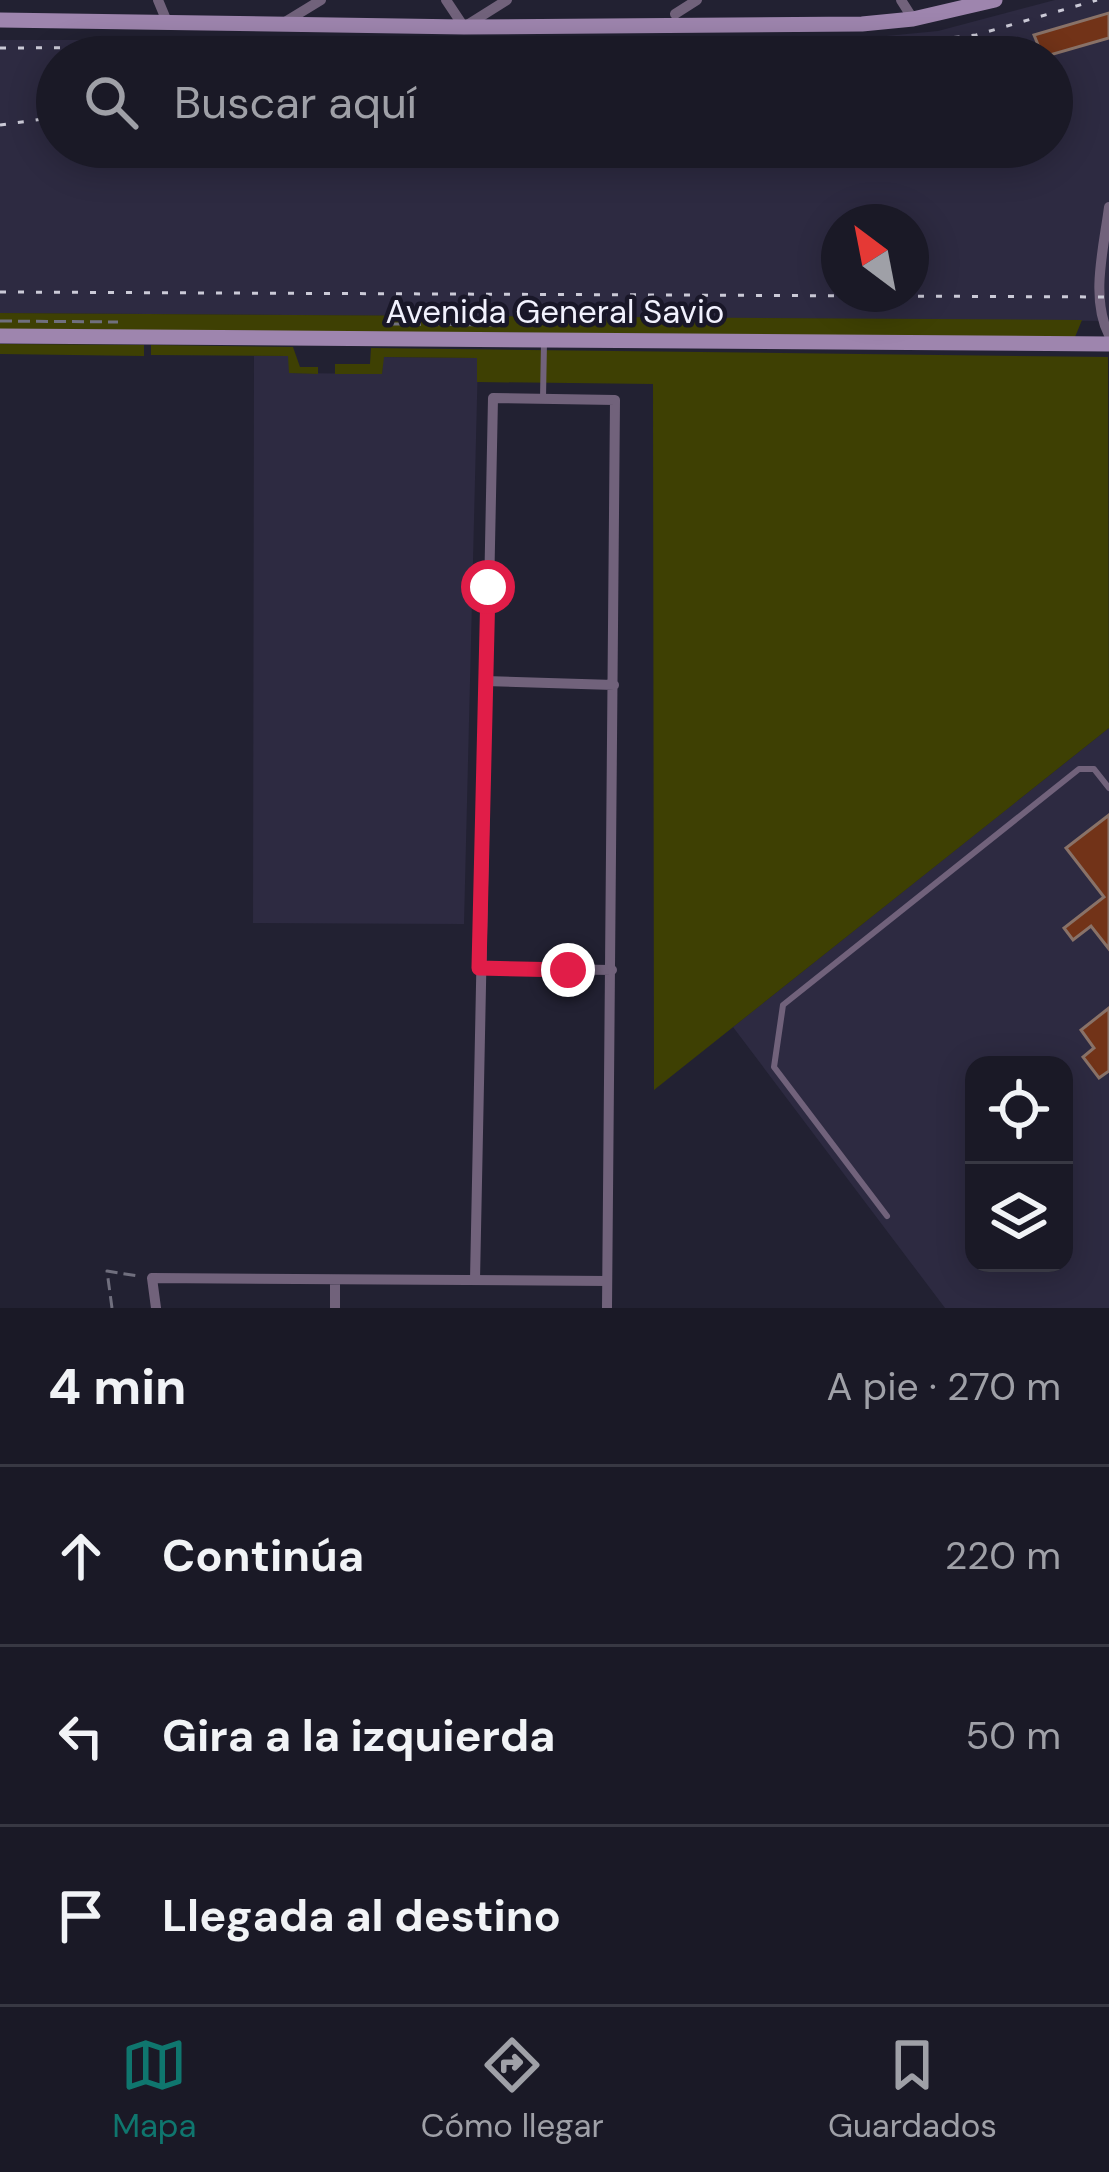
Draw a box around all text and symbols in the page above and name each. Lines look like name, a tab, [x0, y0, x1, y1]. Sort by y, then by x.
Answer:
search box	[36, 36, 1073, 168]
icon: search	[78, 69, 144, 135]
text: Buscar aquí	[174, 73, 417, 132]
north arrow	[821, 204, 929, 312]
street label: Avenida General Savio	[386, 290, 724, 333]
route start	[461, 560, 515, 614]
route end	[541, 943, 595, 997]
map controls	[965, 1056, 1073, 1272]
button: locate	[965, 1056, 1073, 1164]
button: layers	[965, 1164, 1073, 1272]
text: 4 min	[48, 1353, 187, 1420]
text: A pie · 270 m	[826, 1361, 1061, 1412]
icon: ahead	[48, 1523, 114, 1589]
text: Continúa	[162, 1526, 364, 1585]
text: 220 m	[945, 1530, 1061, 1581]
icon: left	[48, 1703, 114, 1769]
text: Gira a la izquierda	[162, 1706, 556, 1765]
text: 50 m	[965, 1710, 1061, 1761]
icon: arrive	[48, 1883, 114, 1949]
text: Llegada al destino	[162, 1886, 561, 1945]
tab: Mapa	[112, 2032, 196, 2147]
tab: Cómo llegar	[421, 2032, 604, 2147]
tab: Guardados	[828, 2032, 997, 2147]

